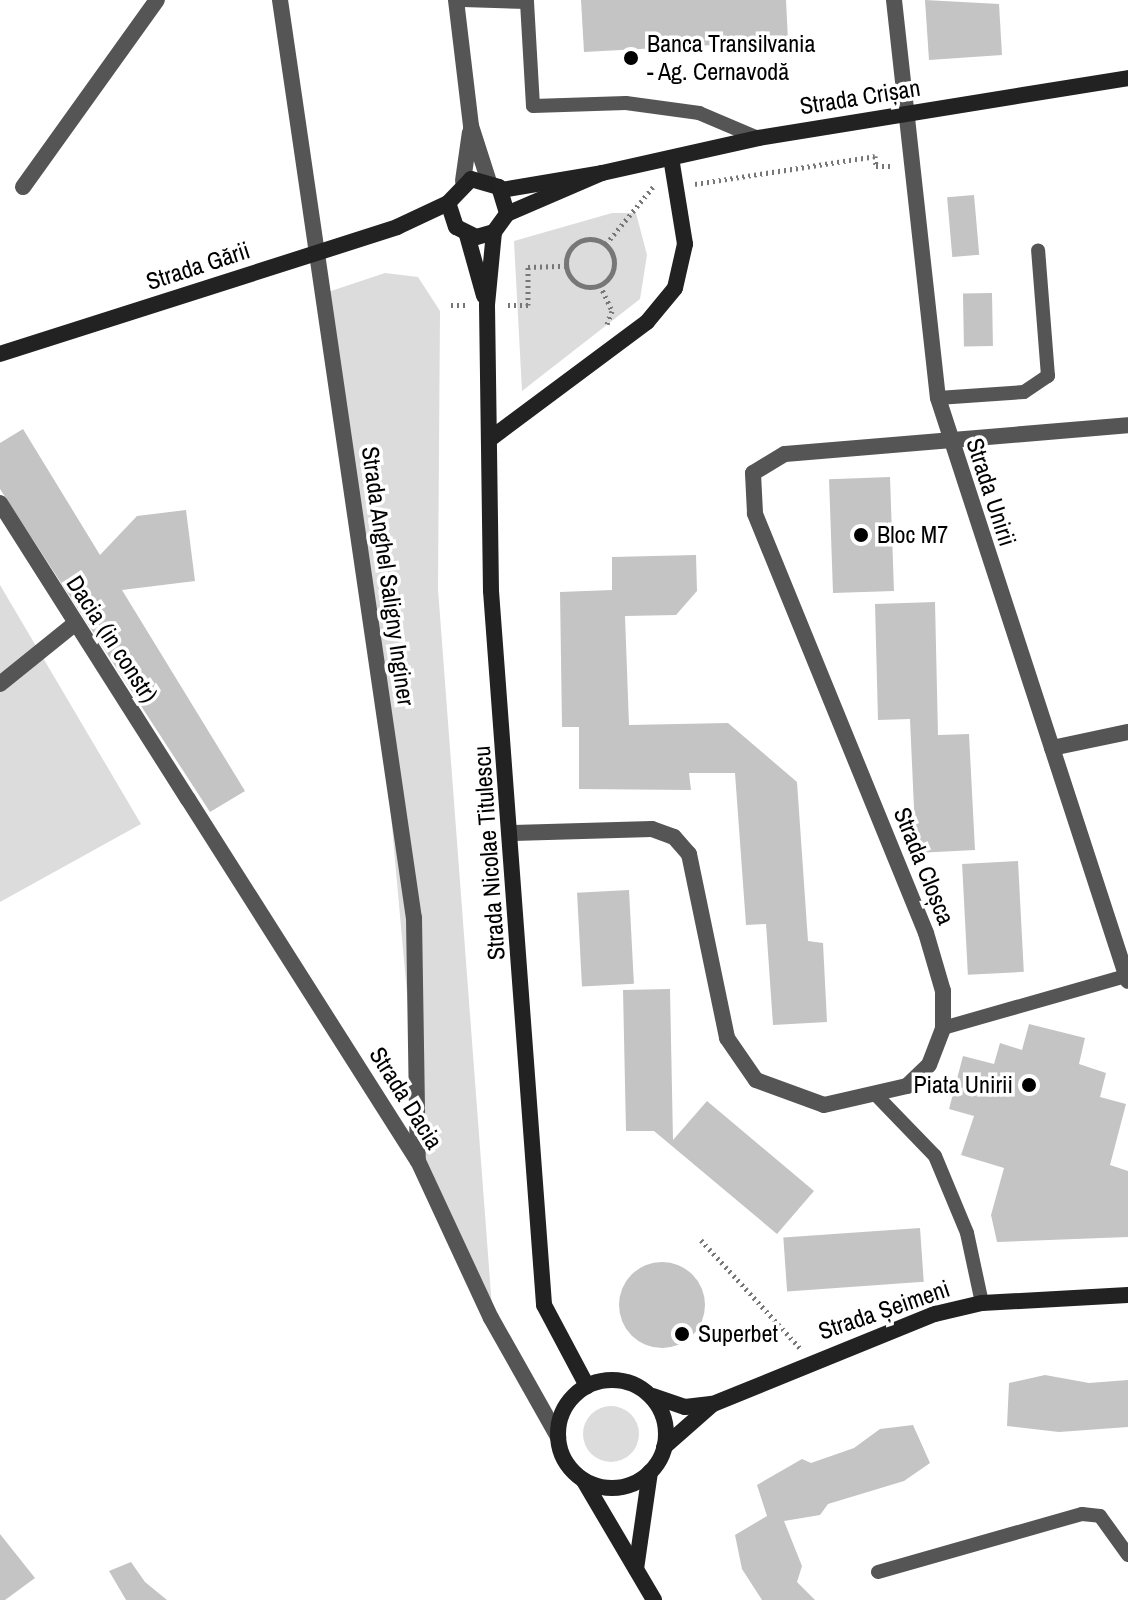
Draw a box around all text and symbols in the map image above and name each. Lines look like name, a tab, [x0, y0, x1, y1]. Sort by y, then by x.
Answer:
place label: Banca Transilvania - Ag. Cernavodă	[647, 30, 816, 86]
marker: Banca Transilvania - Ag. Cernavodă	[622, 49, 640, 67]
street label: Strada Crișan	[798, 73, 922, 121]
street label: Strada Gării	[143, 236, 253, 296]
street label: Strada Unirii	[960, 434, 1022, 550]
street label: Strada Anghel Saligny Inginer	[355, 444, 421, 708]
place label: Bloc M7	[877, 521, 948, 549]
marker: Bloc M7	[852, 526, 870, 544]
street label: Dacia (in constr)	[60, 570, 164, 708]
street label: Strada Nicolae Titulescu	[467, 745, 511, 961]
street label: Strada Cloșca	[887, 803, 961, 929]
street label: Strada Dacia	[363, 1042, 449, 1154]
place label: Piata Unirii	[913, 1071, 1013, 1099]
marker: Piata Unirii	[1020, 1076, 1038, 1094]
street label: Strada Șeimeni	[815, 1274, 953, 1346]
place label: Superbet	[698, 1320, 778, 1348]
marker: Superbet	[673, 1325, 691, 1343]

